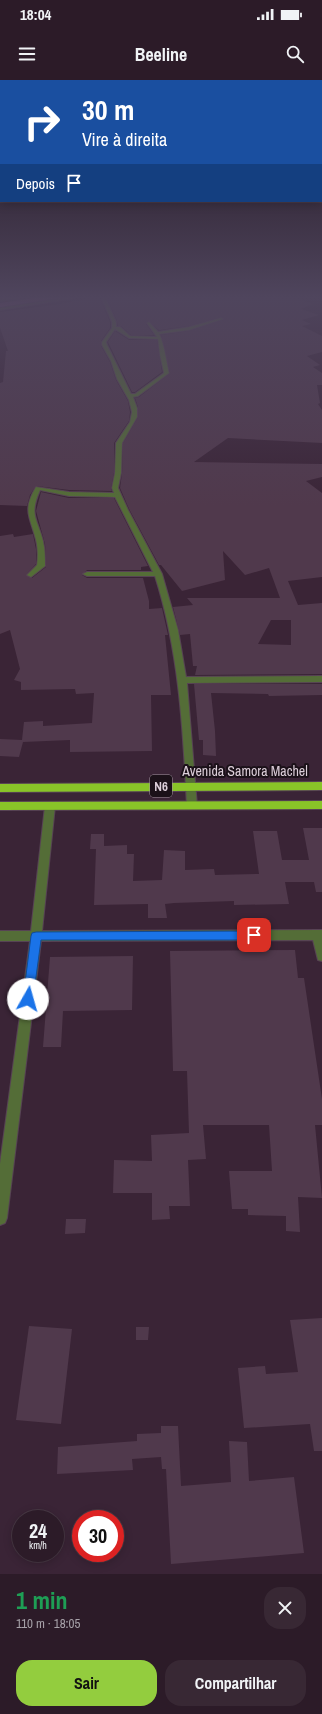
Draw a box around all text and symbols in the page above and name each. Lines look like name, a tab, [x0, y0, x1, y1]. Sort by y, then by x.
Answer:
text: 18:04	[20, 4, 51, 25]
text: Beeline	[135, 42, 187, 67]
icon: menu	[16, 43, 38, 65]
icon: search	[284, 43, 306, 65]
text: 30 m	[82, 91, 134, 129]
icon: right	[16, 96, 68, 148]
text: Vire à direita	[82, 127, 167, 152]
icon: arrive	[63, 172, 85, 194]
text: Depois	[16, 173, 55, 194]
street label: Avenida Samora Machel	[181, 762, 308, 780]
road number: N6	[150, 775, 172, 797]
pin	[237, 918, 271, 952]
icon: arrive	[243, 924, 265, 946]
position arrow	[7, 978, 49, 1020]
speed limit sign: 30	[72, 1510, 124, 1562]
text: 24	[29, 1517, 47, 1544]
text: km/h	[29, 1539, 47, 1552]
text: 1 min	[16, 1584, 67, 1616]
button: close	[264, 1587, 306, 1629]
text: 110 m · 18:05	[16, 1615, 80, 1632]
button: Sair	[16, 1660, 157, 1706]
button: Compartilhar	[165, 1660, 306, 1706]

